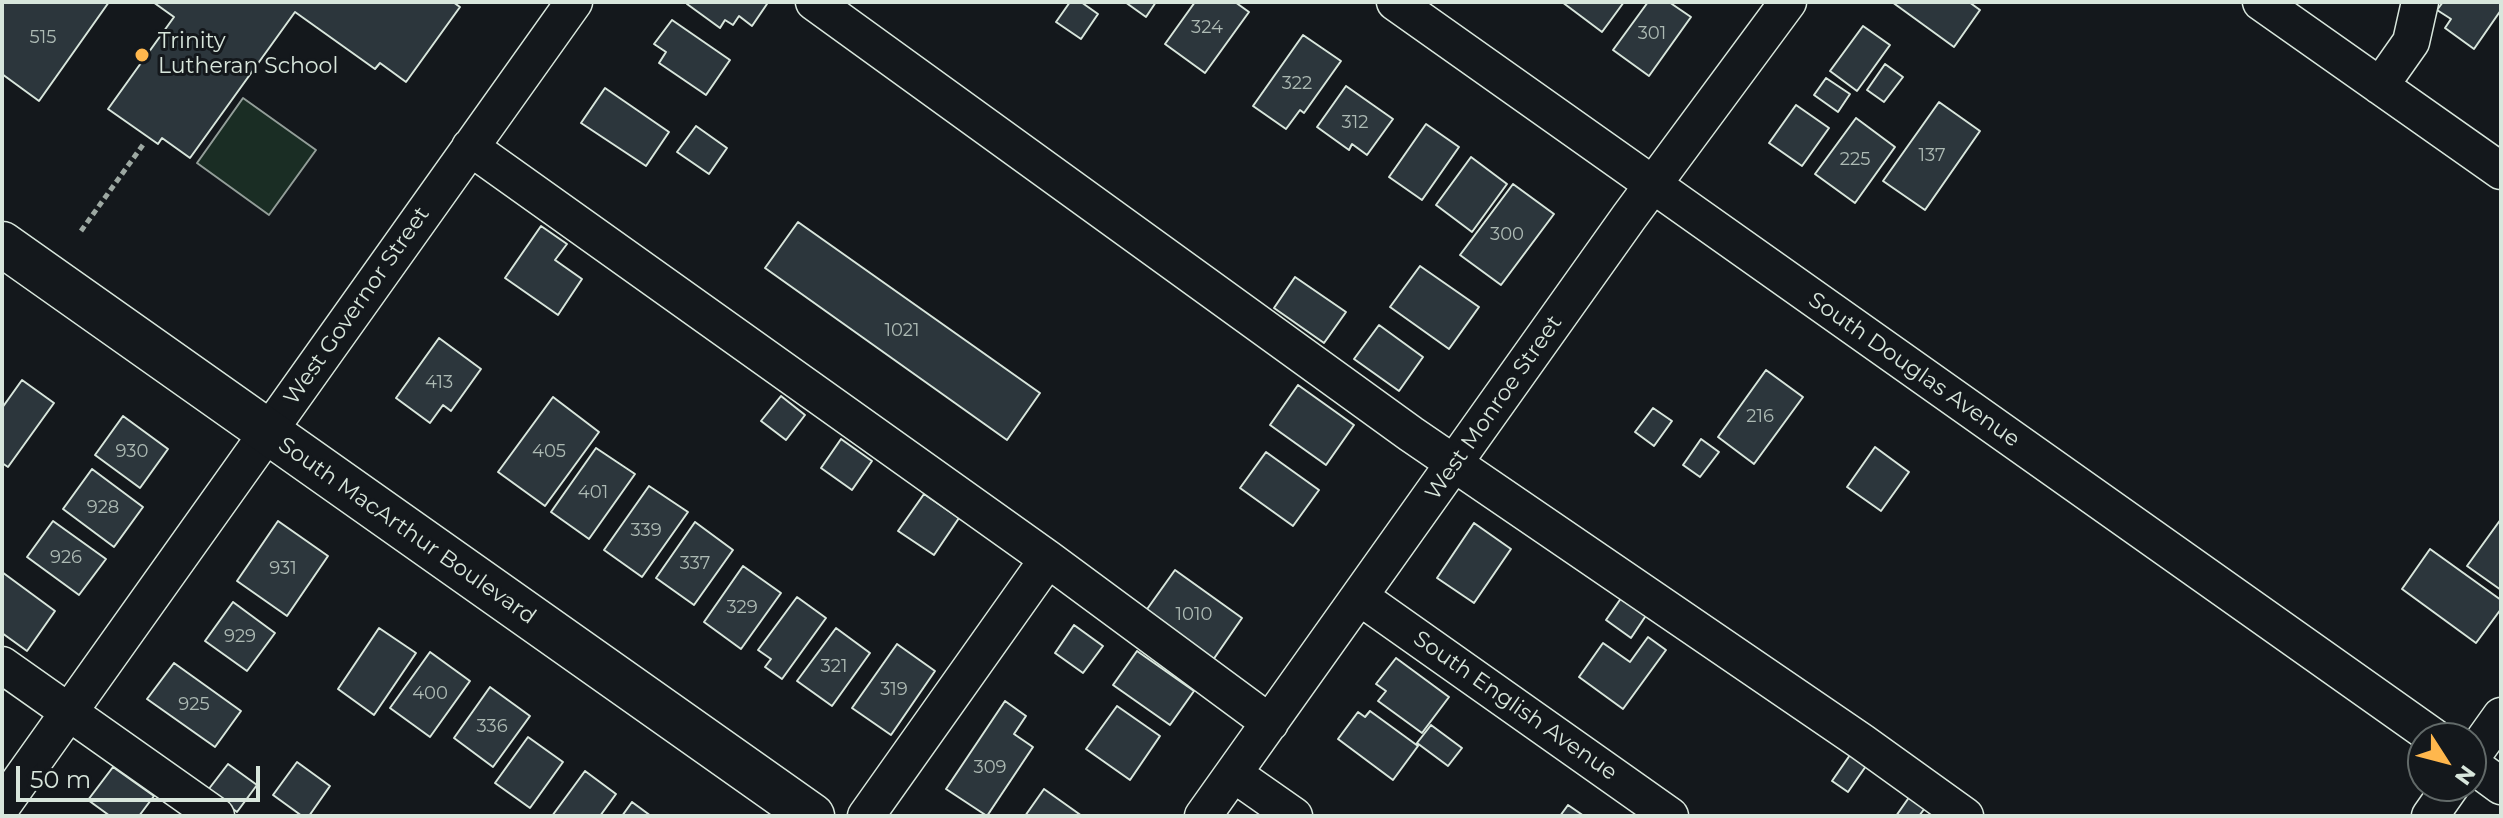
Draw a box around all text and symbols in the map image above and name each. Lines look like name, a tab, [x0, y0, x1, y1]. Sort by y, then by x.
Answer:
house number: 324	[1191, 17, 1223, 39]
house number: 301	[1638, 23, 1666, 45]
house number: 515	[30, 27, 56, 49]
place label: Trinity Lutheran School	[158, 29, 338, 80]
marker: Trinity Lutheran School	[133, 46, 151, 64]
house number: 322	[1282, 73, 1312, 95]
house number: 312	[1342, 112, 1368, 134]
house number: 137	[1918, 145, 1946, 167]
house number: 225	[1840, 149, 1870, 171]
street label: West Governor Street	[279, 202, 435, 410]
house number: 300	[1490, 224, 1524, 246]
street label: South Douglas Avenue	[1803, 287, 2025, 453]
street label: West Monroe Street	[1420, 311, 1568, 505]
house number: 1021	[884, 320, 920, 342]
house number: 413	[425, 372, 453, 394]
house number: 216	[1746, 406, 1774, 428]
street label: South MacArthur Boulevard	[273, 432, 541, 630]
house number: 930	[116, 441, 148, 463]
house number: 405	[532, 441, 566, 463]
house number: 401	[578, 482, 608, 504]
house number: 928	[87, 497, 119, 519]
house number: 339	[630, 520, 662, 542]
house number: 926	[50, 547, 82, 569]
house number: 337	[680, 553, 710, 575]
house number: 931	[269, 558, 297, 580]
house number: 329	[726, 597, 758, 619]
house number: 1010	[1176, 604, 1212, 626]
house number: 929	[224, 626, 256, 648]
street label: South English Avenue	[1408, 626, 1622, 786]
house number: 321	[821, 656, 847, 678]
house number: 319	[880, 679, 908, 701]
house number: 400	[412, 683, 448, 705]
house number: 925	[178, 694, 210, 716]
house number: 336	[476, 716, 508, 738]
north arrow	[2407, 722, 2487, 802]
scale bar	[20, 750, 264, 800]
house number: 309	[973, 757, 1007, 779]
text: N	[2449, 760, 2481, 790]
text: 50 m	[30, 765, 91, 794]

